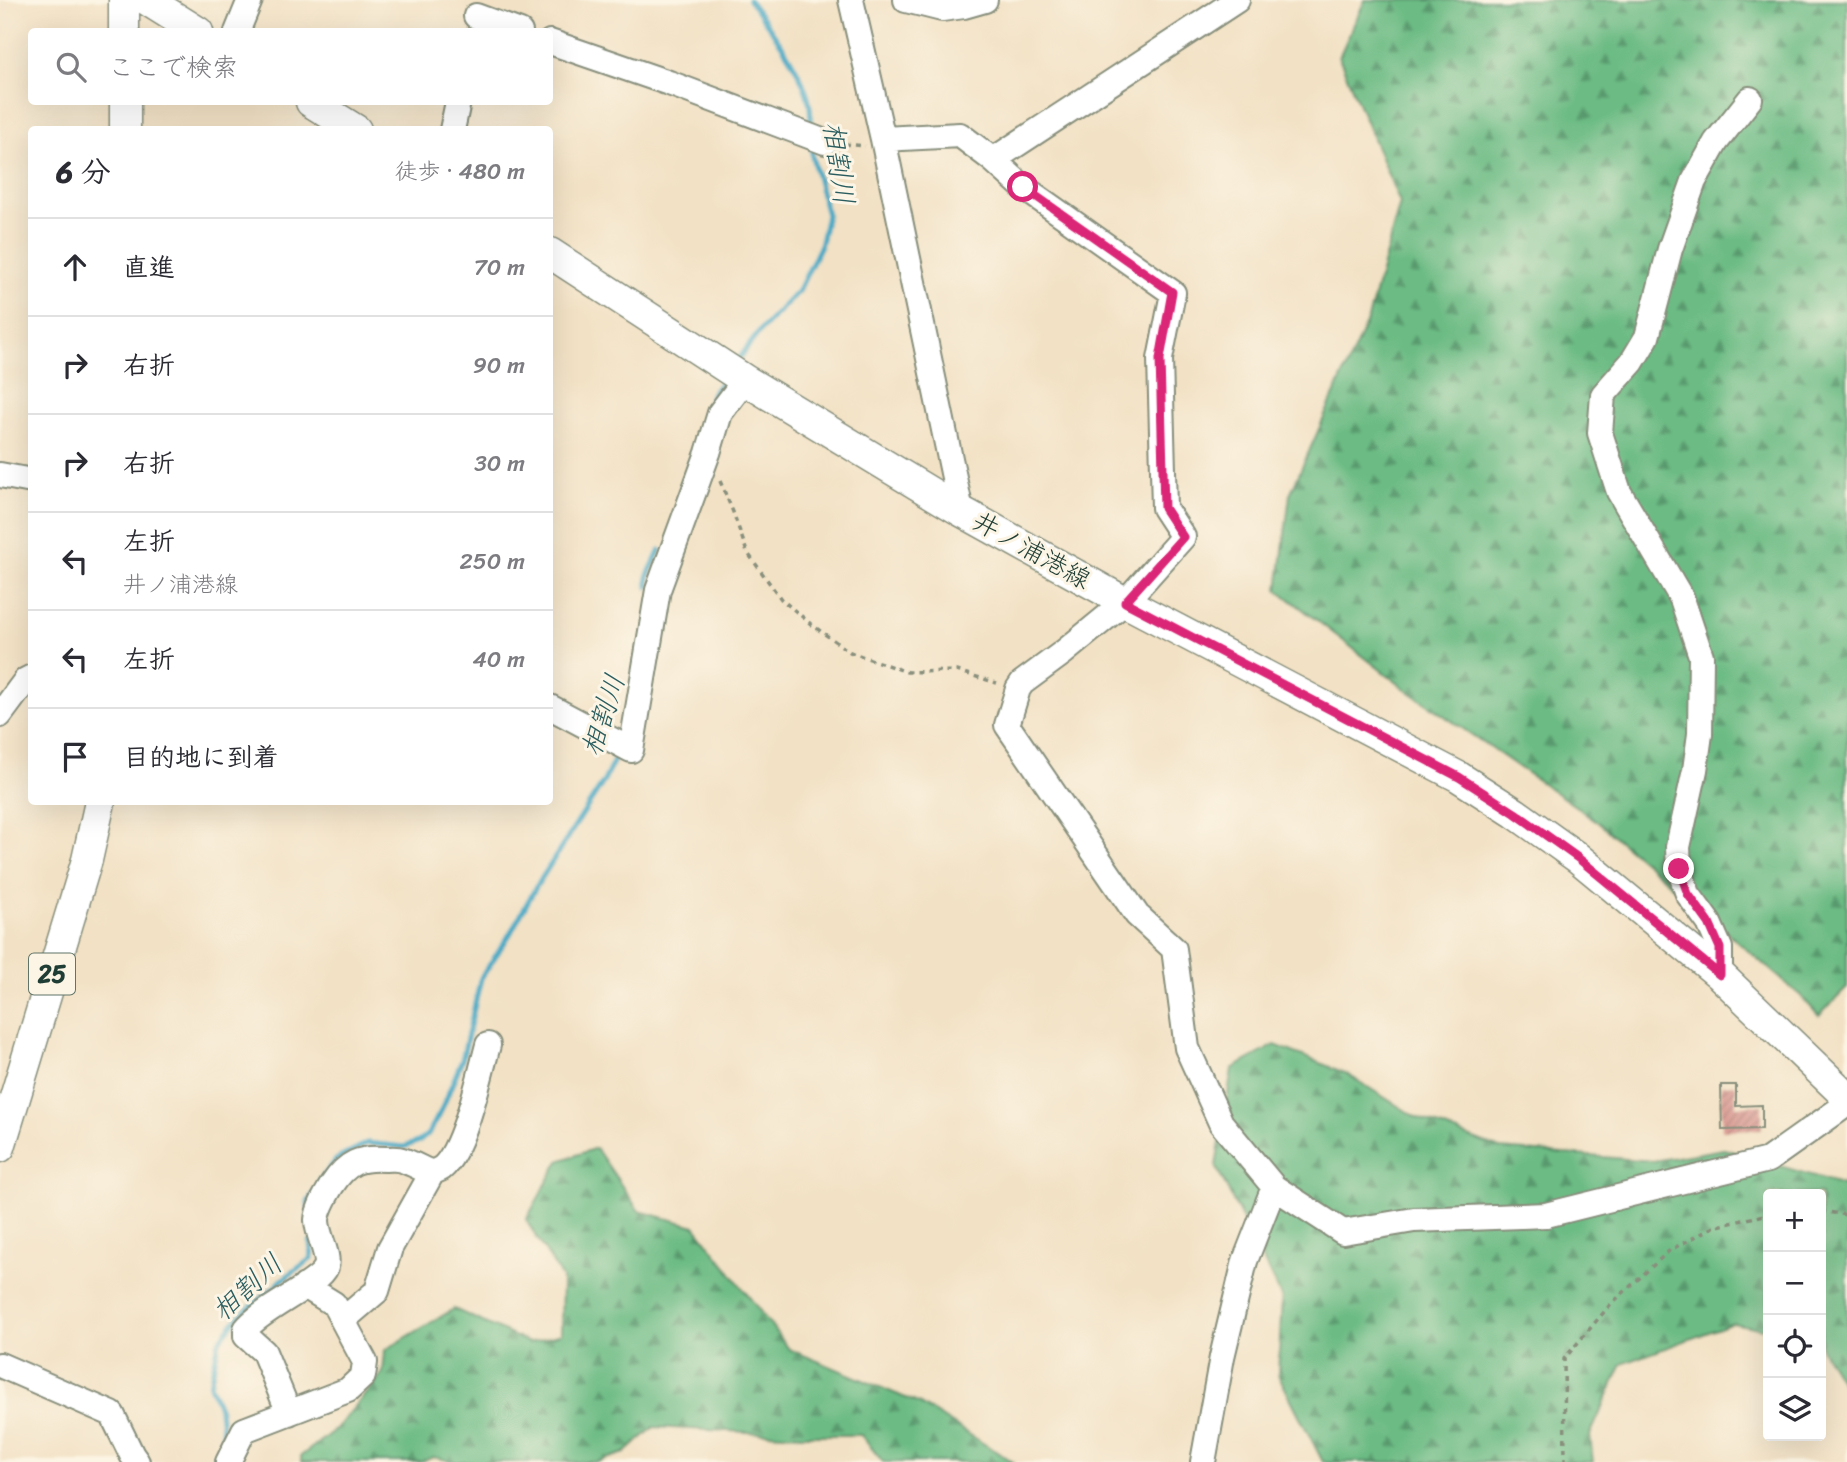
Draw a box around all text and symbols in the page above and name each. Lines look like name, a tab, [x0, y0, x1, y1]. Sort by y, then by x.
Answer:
search box	[28, 28, 553, 105]
text: ここで検索	[108, 44, 238, 90]
icon: search	[52, 48, 90, 86]
water label: 相割川	[809, 118, 869, 208]
text: 6 分	[56, 145, 111, 199]
text: 徒歩 · 480 m	[394, 151, 525, 192]
route start	[1007, 171, 1038, 202]
text: 直進	[123, 244, 175, 290]
text: 70 m	[474, 247, 525, 288]
icon: ahead	[56, 248, 94, 286]
text: 右折	[123, 342, 175, 388]
text: 90 m	[473, 345, 525, 386]
icon: right	[56, 346, 94, 384]
text: 右折	[123, 440, 175, 486]
text: 30 m	[474, 443, 525, 484]
icon: right	[56, 444, 94, 482]
street label: 井ノ浦港線	[964, 498, 1100, 602]
text: 左折	[123, 518, 175, 564]
text: 250 m	[459, 541, 525, 582]
icon: left	[56, 542, 94, 580]
text: 井ノ浦港線	[123, 564, 238, 605]
text: 左折	[123, 636, 175, 682]
text: 40 m	[472, 639, 525, 680]
icon: left	[56, 640, 94, 678]
water label: 相割川	[567, 667, 639, 763]
text: 目的地に到着	[123, 734, 279, 780]
icon: arrive	[56, 738, 94, 776]
route end	[1663, 853, 1694, 884]
road number: 25	[29, 954, 75, 994]
map controls	[1763, 1189, 1826, 1441]
button: +	[1763, 1189, 1826, 1252]
water label: 相割川	[199, 1241, 295, 1333]
button: −	[1763, 1252, 1826, 1315]
button: locate	[1763, 1315, 1826, 1378]
button: layers	[1763, 1378, 1826, 1441]

